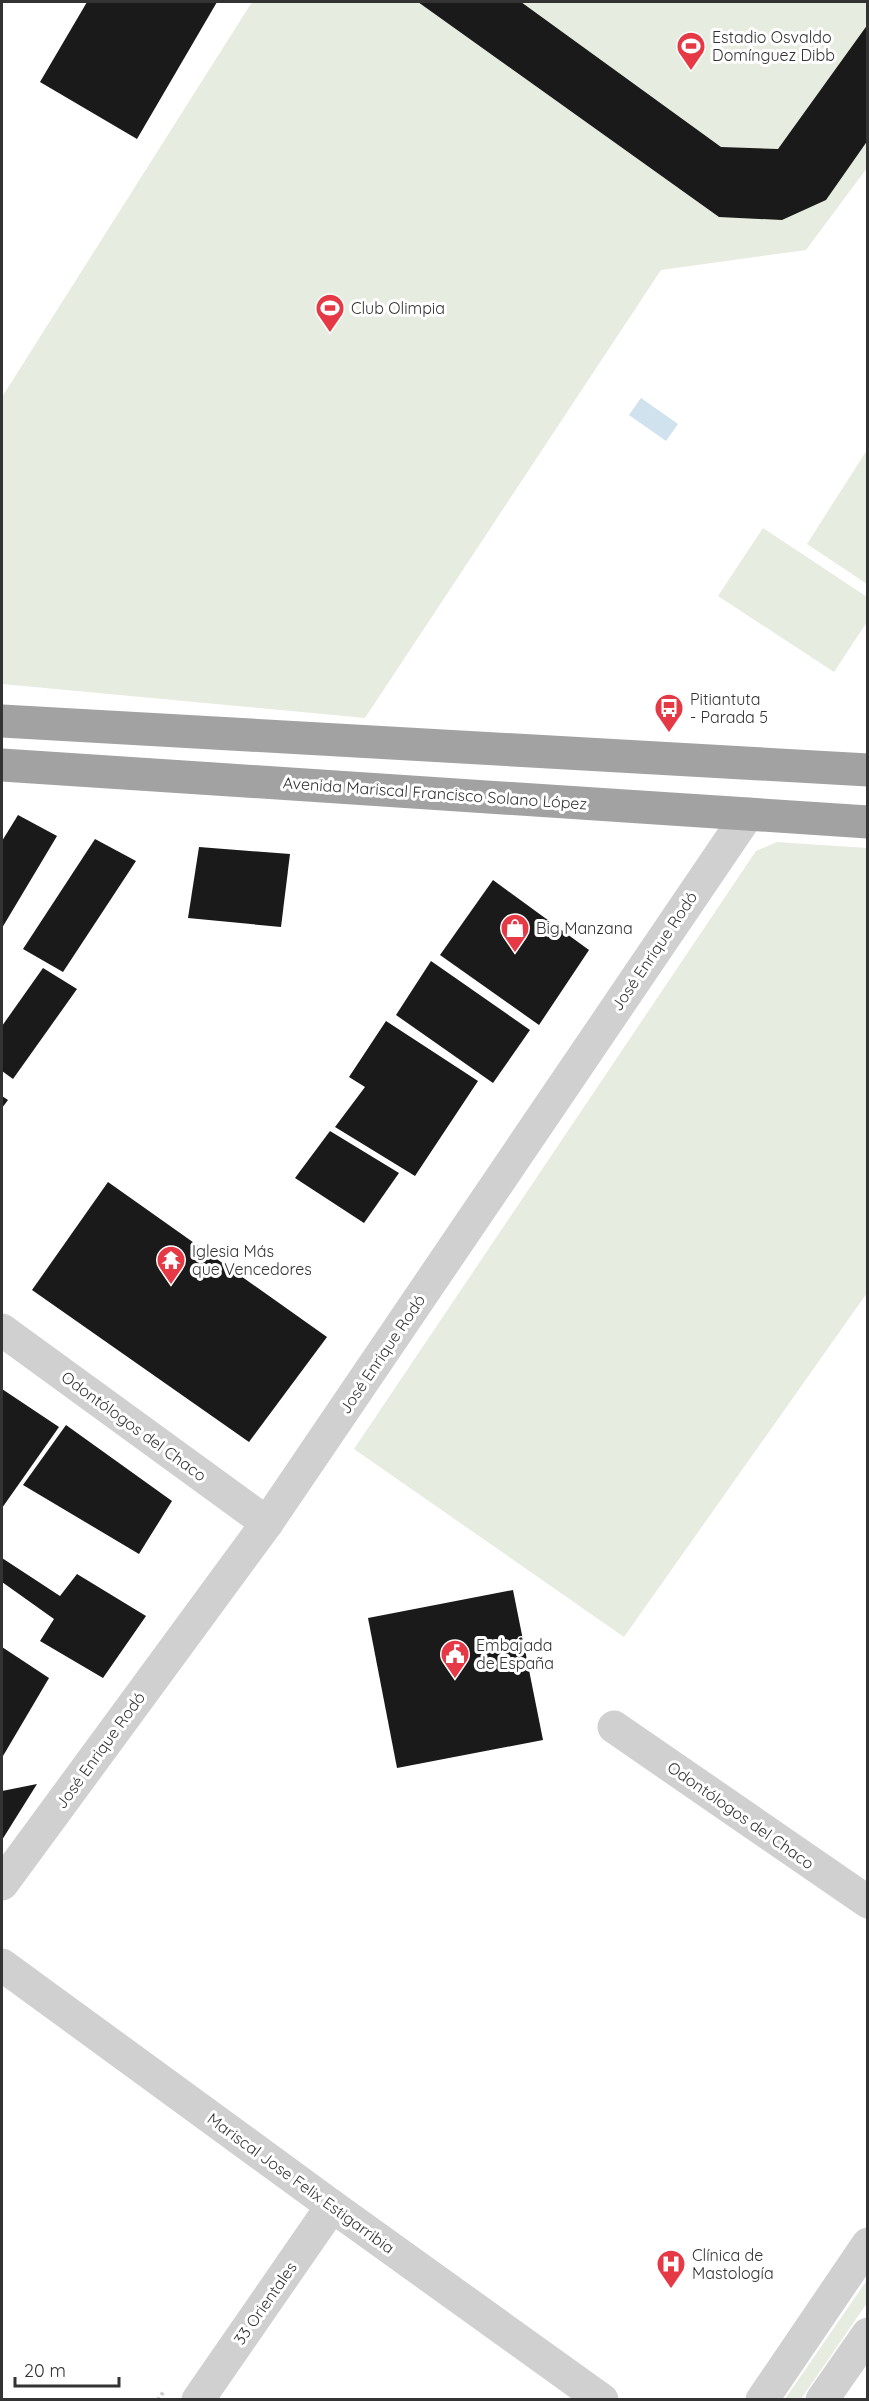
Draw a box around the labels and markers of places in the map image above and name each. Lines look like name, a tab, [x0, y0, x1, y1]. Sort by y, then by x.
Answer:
place label: Estadio Osvaldo Domínguez Dibb	[712, 27, 835, 65]
sports icon: Estadio Osvaldo Domínguez Dibb	[675, 30, 707, 72]
sports icon: Club Olimpia	[314, 292, 346, 334]
place label: Club Olimpia	[351, 298, 445, 318]
place label: Pitiantuta - Parada 5	[690, 689, 768, 727]
bus stop icon: Pitiantuta - Parada 5	[653, 692, 685, 734]
shop icon: Big Manzana	[499, 912, 531, 954]
place label: Big Manzana	[536, 918, 633, 938]
place label: Iglesia Más que Vencedores	[192, 1241, 312, 1279]
temple icon: Iglesia Más que Vencedores	[155, 1244, 187, 1286]
place label: Embajada de España	[476, 1635, 554, 1673]
public building icon: Embajada de España	[439, 1638, 471, 1680]
place label: Clínica de Mastología	[692, 2245, 774, 2283]
hospital icon: Clínica de Mastología	[655, 2248, 687, 2290]

